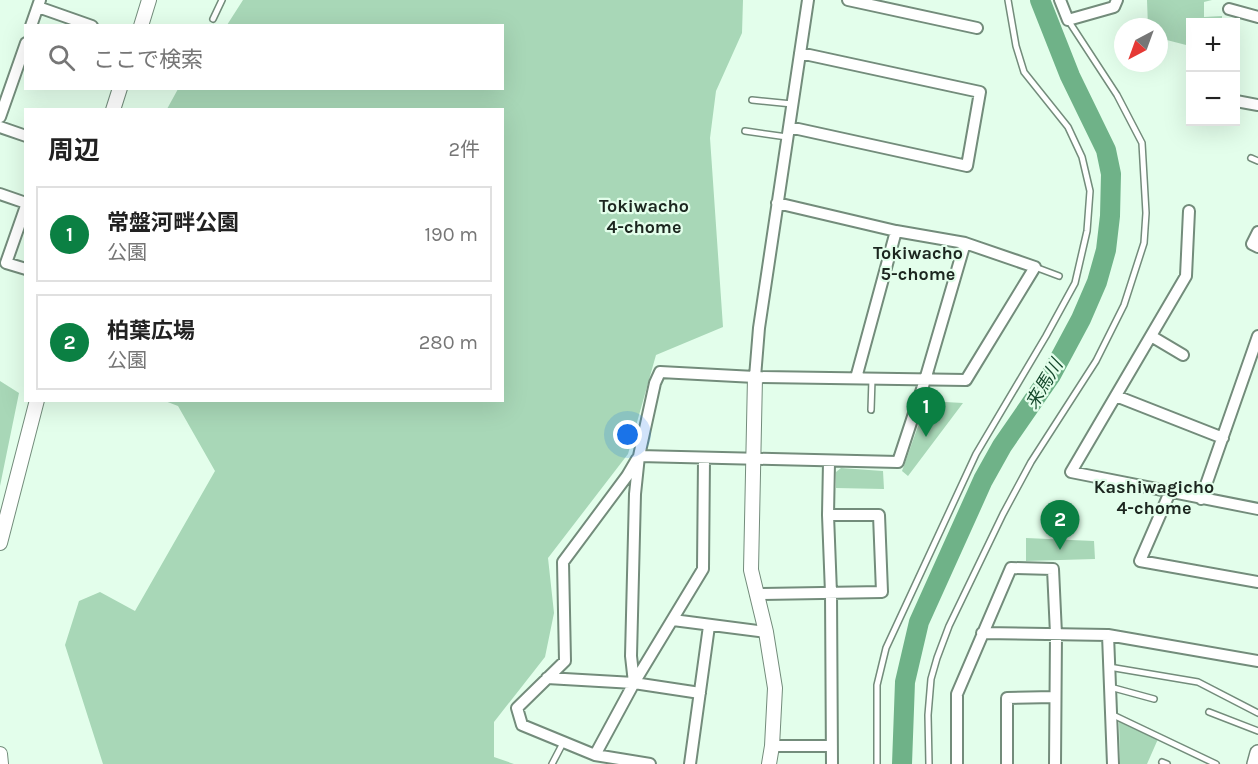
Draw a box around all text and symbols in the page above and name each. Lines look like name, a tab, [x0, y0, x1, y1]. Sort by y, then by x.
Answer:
north arrow	[1114, 18, 1168, 72]
map controls	[1186, 18, 1240, 126]
button: +	[1186, 18, 1240, 72]
search box	[24, 24, 504, 90]
icon: search	[45, 41, 78, 74]
text: ここで検索	[93, 47, 203, 73]
button: −	[1186, 72, 1240, 126]
text: 周辺	[48, 135, 100, 166]
text: 2件	[448, 138, 480, 161]
district label: Tokiwacho 4-chome	[599, 195, 689, 238]
text: 常盤河畔公園	[107, 210, 239, 236]
text: 1	[66, 223, 73, 246]
text: 190 m	[424, 223, 478, 246]
text: 公園	[107, 241, 147, 264]
district label: Tokiwacho 5-chome	[873, 242, 963, 285]
text: 柏葉広場	[107, 318, 195, 344]
text: 2	[63, 331, 76, 354]
text: 280 m	[419, 331, 478, 354]
text: 公園	[107, 349, 147, 372]
water label: 来馬川	[1021, 353, 1068, 413]
pin: 1	[906, 388, 946, 437]
your location	[613, 420, 642, 449]
district label: Kashiwagicho 4-chome	[1094, 476, 1214, 519]
pin: 2	[1040, 500, 1080, 550]

